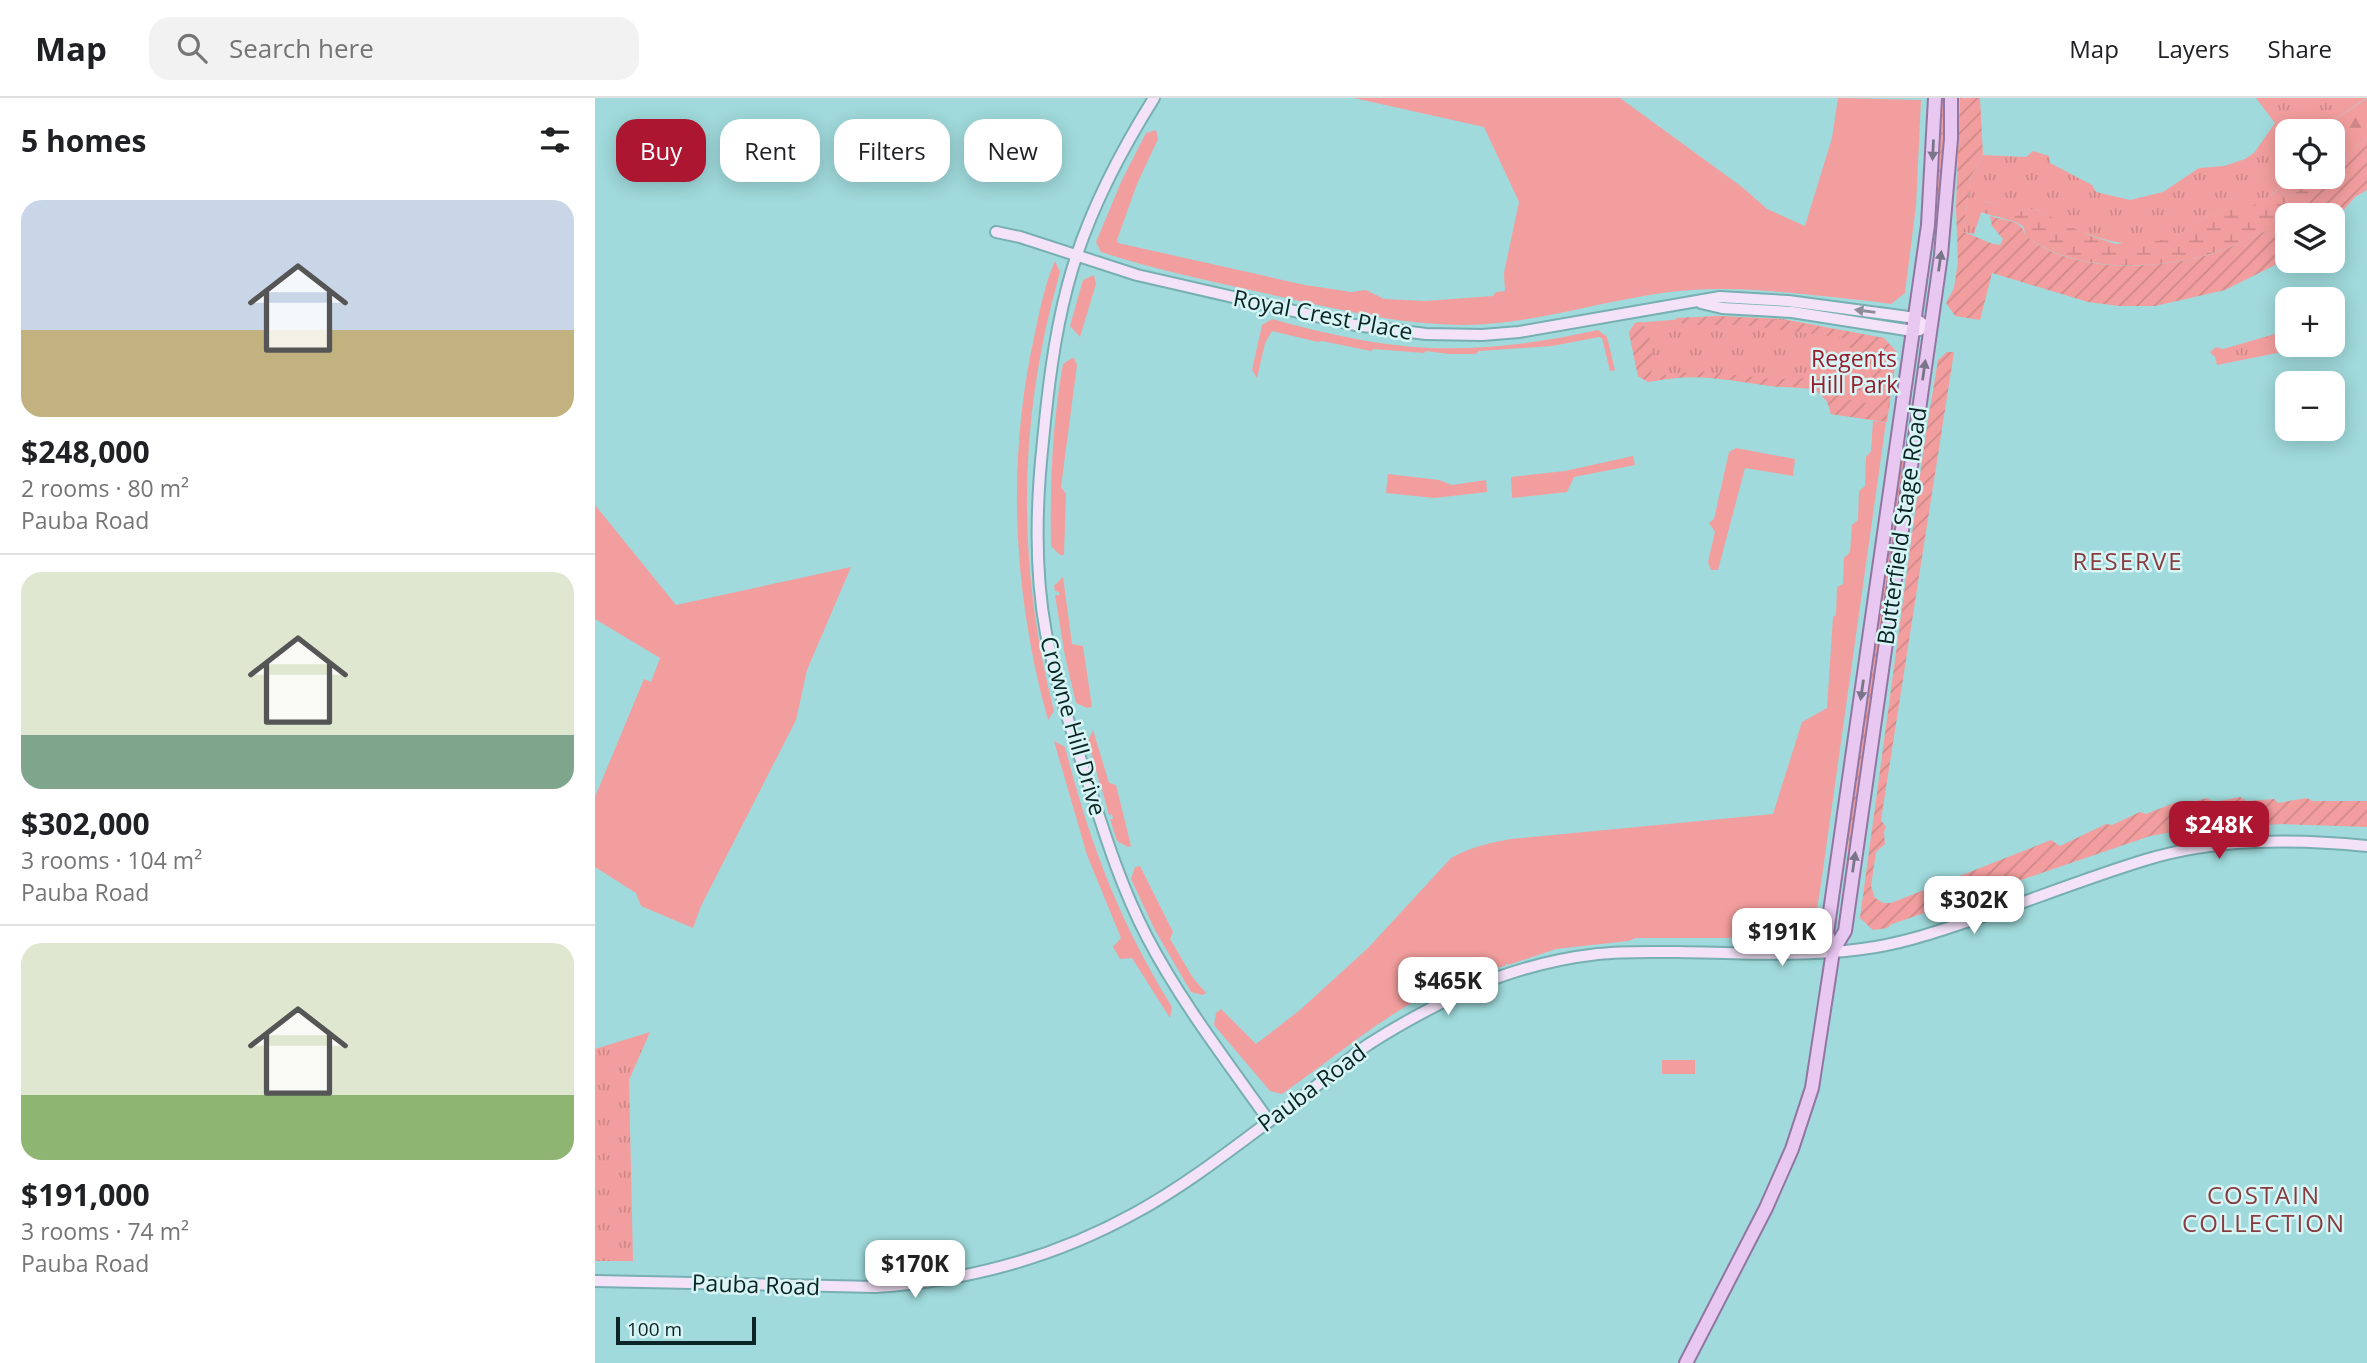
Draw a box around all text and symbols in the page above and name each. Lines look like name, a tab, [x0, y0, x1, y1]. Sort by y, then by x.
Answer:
search box	[149, 17, 639, 80]
text: Map	[35, 26, 107, 71]
icon: search	[173, 29, 211, 67]
text: Search here	[229, 30, 374, 66]
text: Map	[2069, 32, 2119, 65]
text: Layers	[2157, 32, 2230, 65]
text: Share	[2268, 32, 2332, 65]
chip: Buy	[616, 119, 706, 182]
chip: Rent	[720, 119, 820, 182]
chip: Filters	[834, 119, 950, 182]
chip: New	[964, 119, 1062, 182]
map controls	[2275, 119, 2345, 441]
button: locate	[2275, 119, 2345, 189]
text: 5 homes	[21, 120, 146, 161]
icon: filters	[536, 121, 574, 159]
one-way arrow	[1927, 139, 1938, 161]
button: layers	[2275, 203, 2345, 273]
icon: home	[235, 245, 361, 371]
one-way arrow	[1934, 250, 1945, 272]
street label: Royal Crest Place	[1231, 281, 1416, 347]
button: +	[2275, 287, 2345, 357]
one-way arrow	[1854, 305, 1876, 316]
park label: Regents Hill Park	[1810, 342, 1898, 400]
one-way arrow	[1919, 359, 1930, 381]
button: −	[2275, 371, 2345, 441]
street label: Butterfield Stage Road	[1868, 405, 1934, 647]
text: $248,000	[21, 431, 150, 472]
text: 2 rooms · 80 m²	[21, 472, 189, 504]
text: Pauba Road	[21, 504, 149, 536]
district label: RESERVE	[2072, 544, 2184, 577]
icon: home	[235, 617, 361, 743]
street label: Crowne Hill Drive	[1033, 632, 1115, 819]
one-way arrow	[1856, 679, 1867, 701]
pin: $248K	[2170, 802, 2268, 861]
text: $302,000	[21, 803, 150, 844]
text: $248K	[2185, 808, 2253, 840]
text: 3 rooms · 104 m²	[21, 844, 202, 876]
one-way arrow	[1849, 851, 1860, 873]
text: Pauba Road	[21, 876, 149, 908]
pin: $302K	[1925, 876, 2023, 936]
text: $302K	[1940, 883, 2008, 915]
pin: $191K	[1733, 908, 1831, 968]
text: $191K	[1748, 915, 1816, 947]
pin: $465K	[1399, 958, 1497, 1017]
text: $465K	[1414, 964, 1482, 996]
icon: home	[235, 988, 361, 1114]
street label: Pauba Road	[1250, 1036, 1372, 1139]
text: $191,000	[21, 1174, 150, 1215]
district label: COSTAIN COLLECTION	[2182, 1178, 2346, 1239]
text: 3 rooms · 74 m²	[21, 1215, 189, 1247]
pin: $170K	[866, 1240, 964, 1300]
text: Pauba Road	[21, 1247, 149, 1279]
text: $170K	[881, 1247, 949, 1279]
street label: Pauba Road	[691, 1266, 821, 1302]
scale bar	[616, 1314, 756, 1346]
text: 100 m	[627, 1316, 682, 1342]

